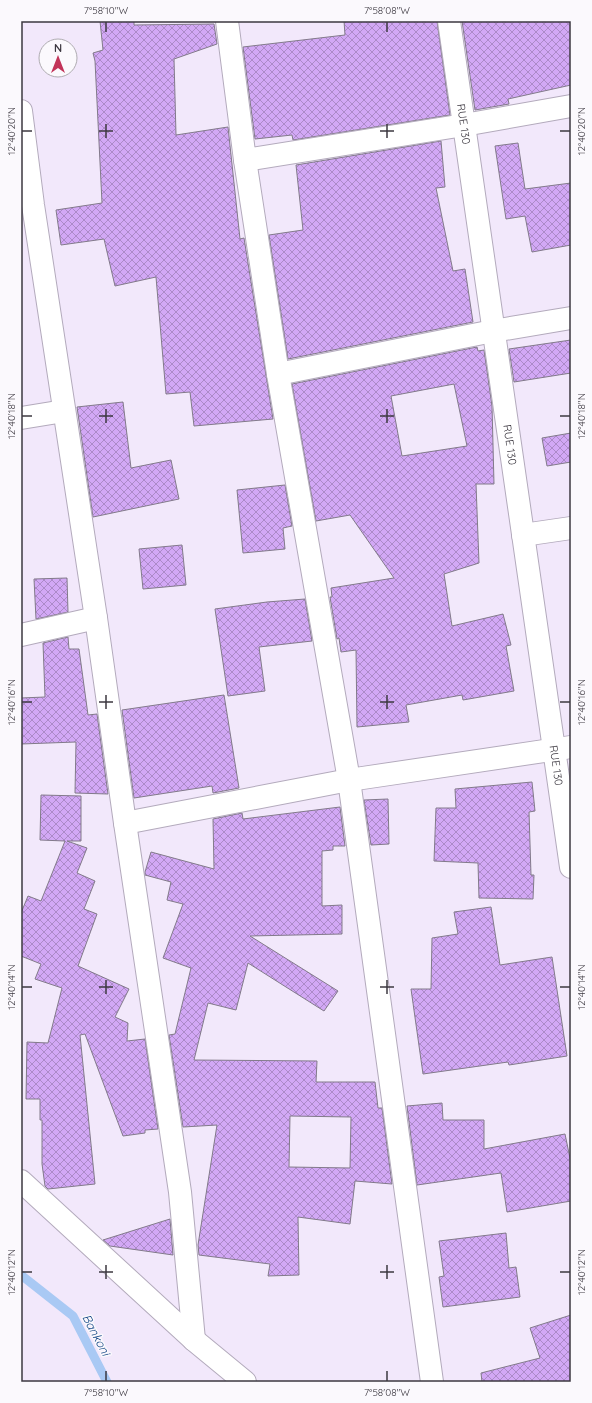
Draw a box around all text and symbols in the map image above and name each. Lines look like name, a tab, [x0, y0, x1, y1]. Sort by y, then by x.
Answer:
text: 7°58'10"W	[84, 4, 129, 17]
text: 7°58'08"W	[364, 4, 410, 17]
north arrow	[38, 38, 78, 78]
text: N	[54, 41, 62, 55]
street label: RUE 130	[454, 103, 474, 145]
text: 12°40'20"N	[5, 107, 18, 155]
text: 12°40'20"N	[575, 107, 588, 155]
text: 12°40'18"N	[5, 393, 18, 439]
text: 12°40'18"N	[575, 393, 588, 439]
street label: RUE 130	[500, 423, 520, 466]
text: 12°40'16"N	[5, 679, 18, 725]
text: 12°40'16"N	[575, 679, 588, 725]
street label: RUE 130	[546, 744, 566, 787]
text: 12°40'14"N	[5, 964, 18, 1010]
text: 12°40'14"N	[575, 964, 588, 1010]
text: 12°40'12"N	[5, 1249, 18, 1295]
text: 12°40'12"N	[575, 1249, 588, 1295]
water label: Bankoni	[79, 1311, 114, 1359]
text: 7°58'10"W	[84, 1386, 129, 1399]
text: 7°58'08"W	[364, 1386, 410, 1399]

